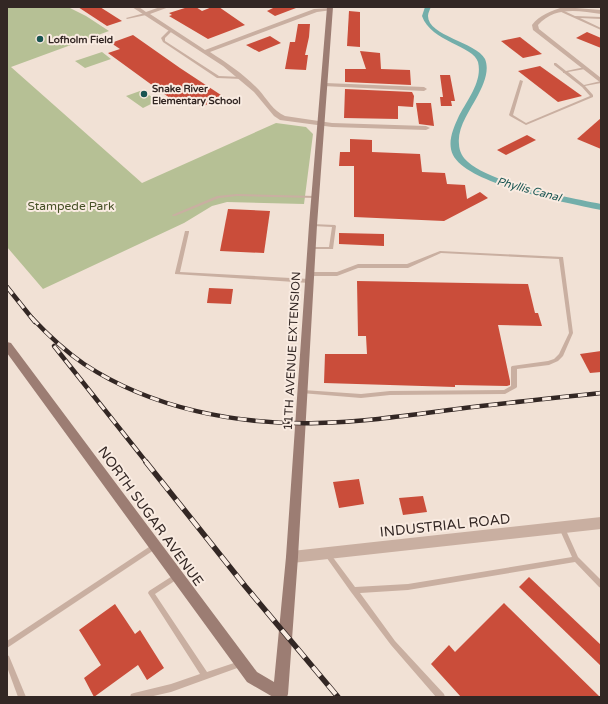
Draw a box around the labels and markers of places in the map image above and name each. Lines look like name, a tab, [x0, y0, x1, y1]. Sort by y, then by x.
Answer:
marker: Lofholm Field	[35, 34, 45, 44]
place label: Lofholm Field	[48, 34, 113, 46]
place label: Snake River Elementary School	[152, 83, 241, 107]
marker: Snake River Elementary School	[139, 89, 149, 99]

